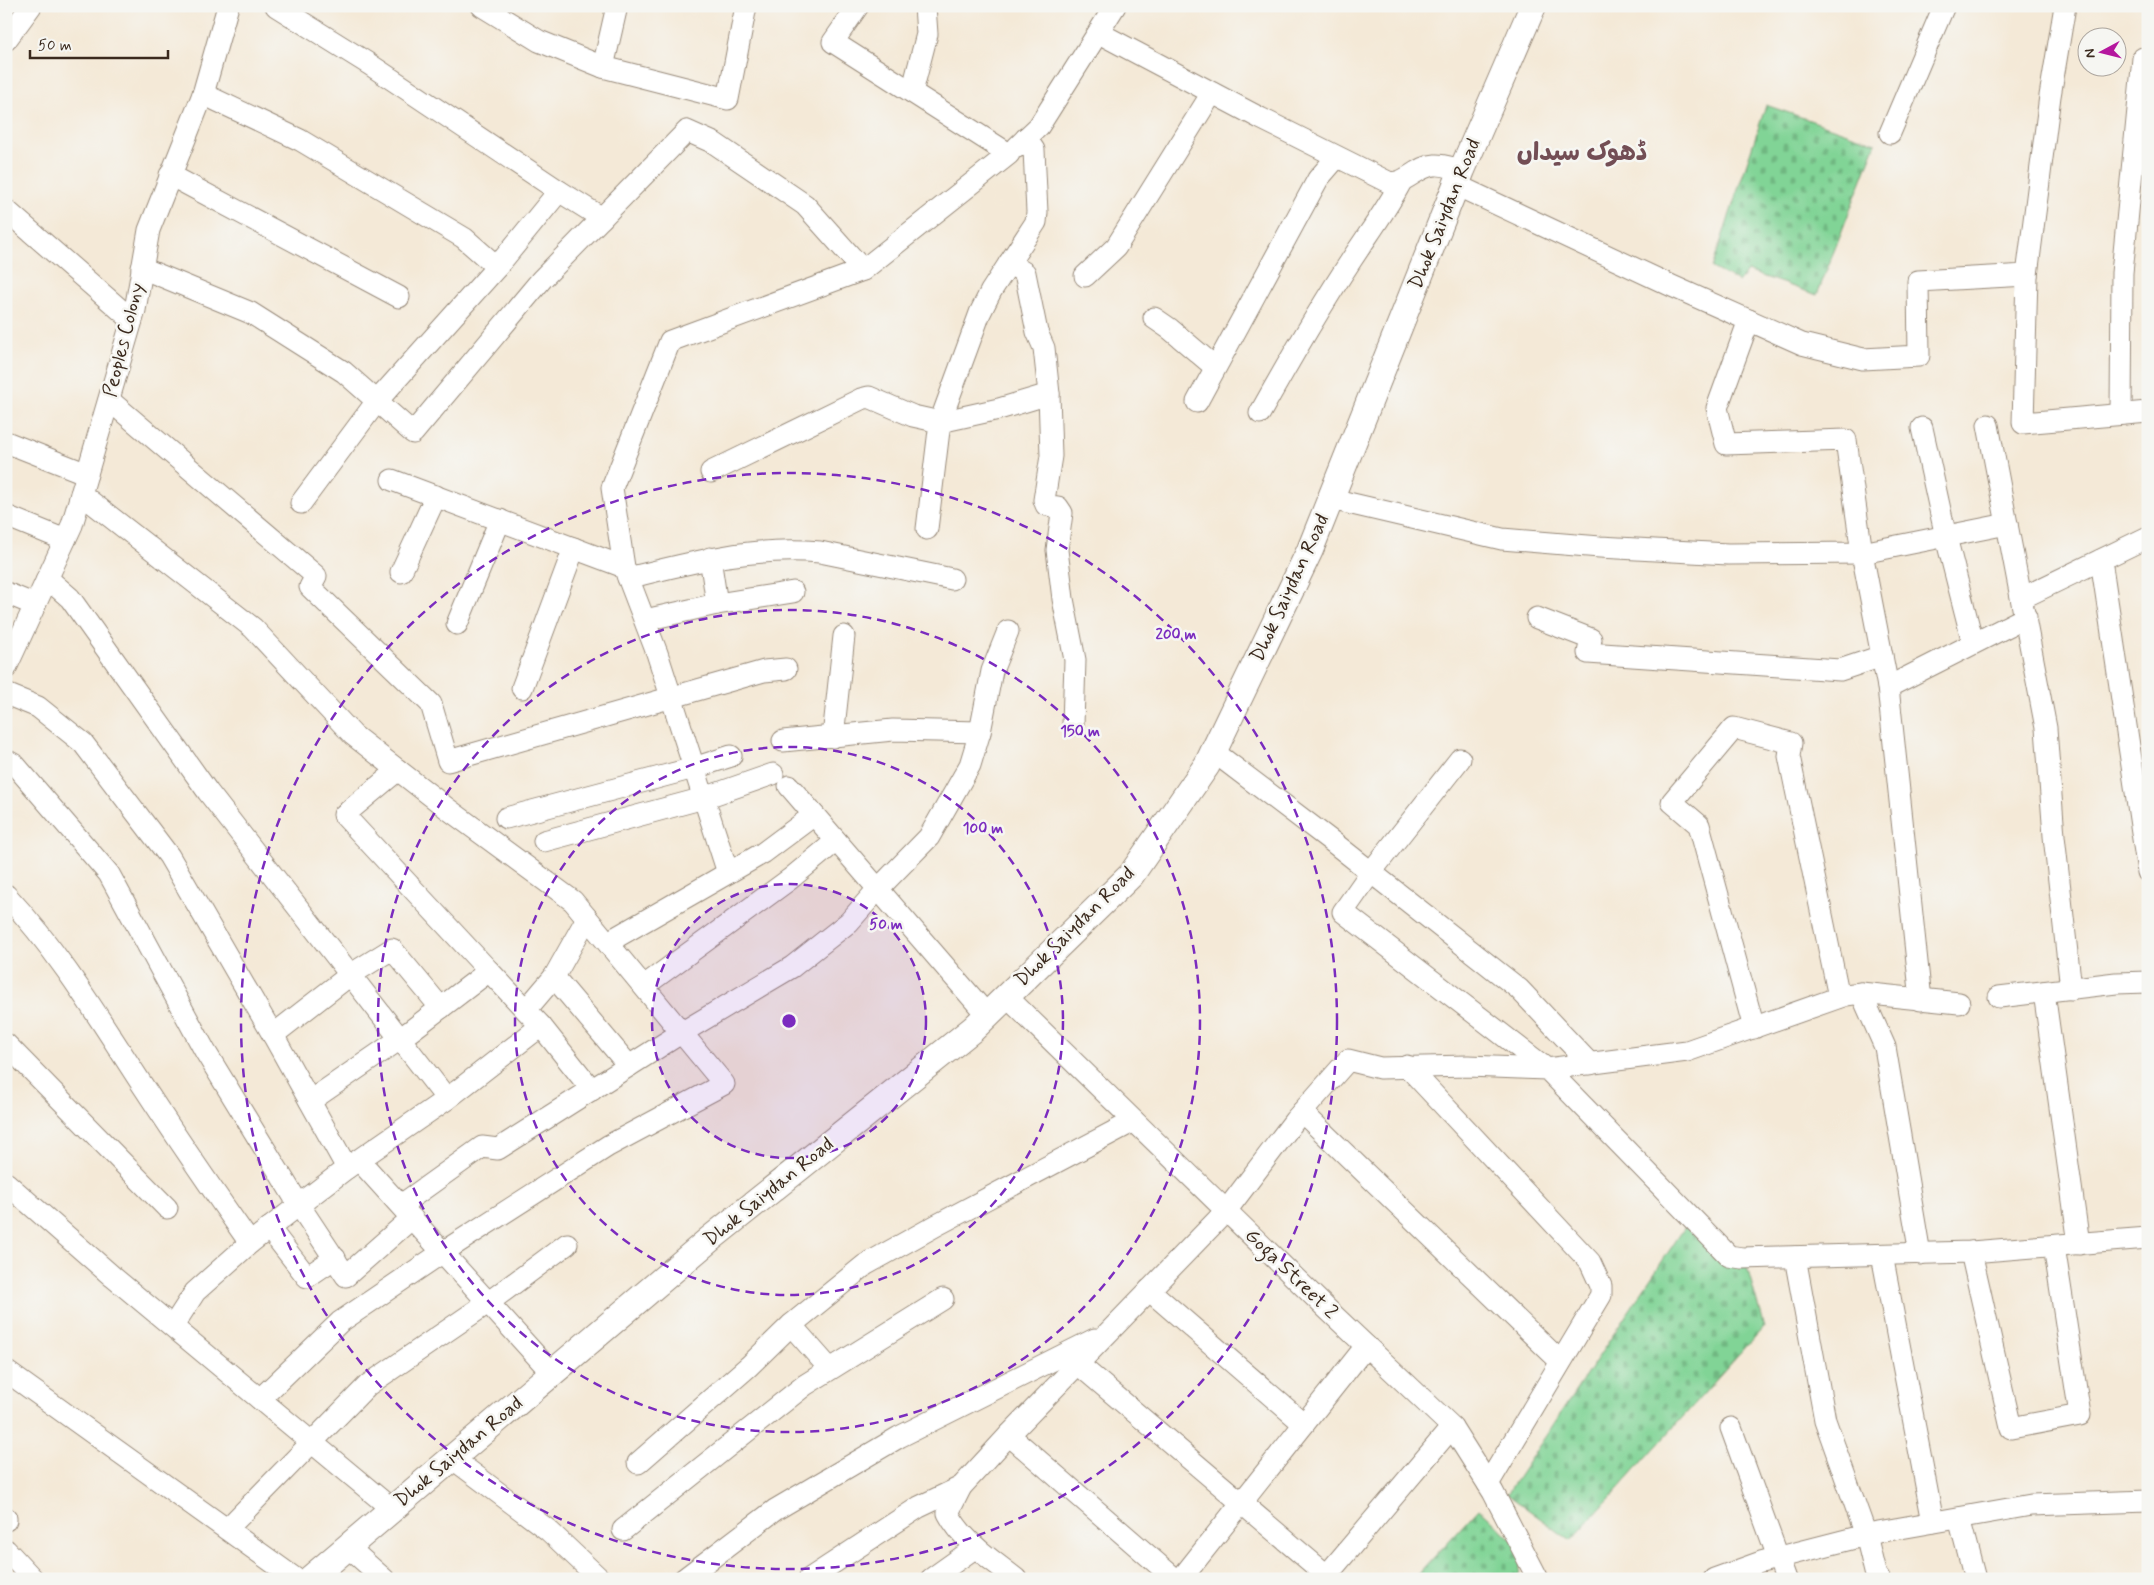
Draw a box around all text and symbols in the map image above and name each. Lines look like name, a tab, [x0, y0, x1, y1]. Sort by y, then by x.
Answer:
scale bar	[30, 28, 168, 60]
north arrow	[2076, 28, 2126, 78]
text: 50 m	[38, 36, 72, 56]
text: N	[2081, 48, 2100, 59]
street label: Dhok Saiydan Road	[1402, 135, 1488, 293]
district label: ڈھوک سیداں	[1517, 137, 1647, 170]
street label: Peoples Colony	[97, 280, 151, 400]
street label: Dhok Saiydan Road	[1244, 510, 1336, 666]
text: 200 m	[1156, 625, 1197, 645]
text: 150 m	[1060, 722, 1100, 742]
text: 100 m	[963, 819, 1003, 839]
street label: Dhok Saiydan Road	[1009, 861, 1141, 993]
text: 50 m	[869, 915, 903, 935]
centre of rings	[780, 1012, 798, 1030]
street label: Dhok Saiydan Road	[698, 1131, 840, 1253]
street label: Goga Street 2	[1237, 1223, 1344, 1327]
street label: Dhok Saiydan Road	[389, 1390, 529, 1514]

